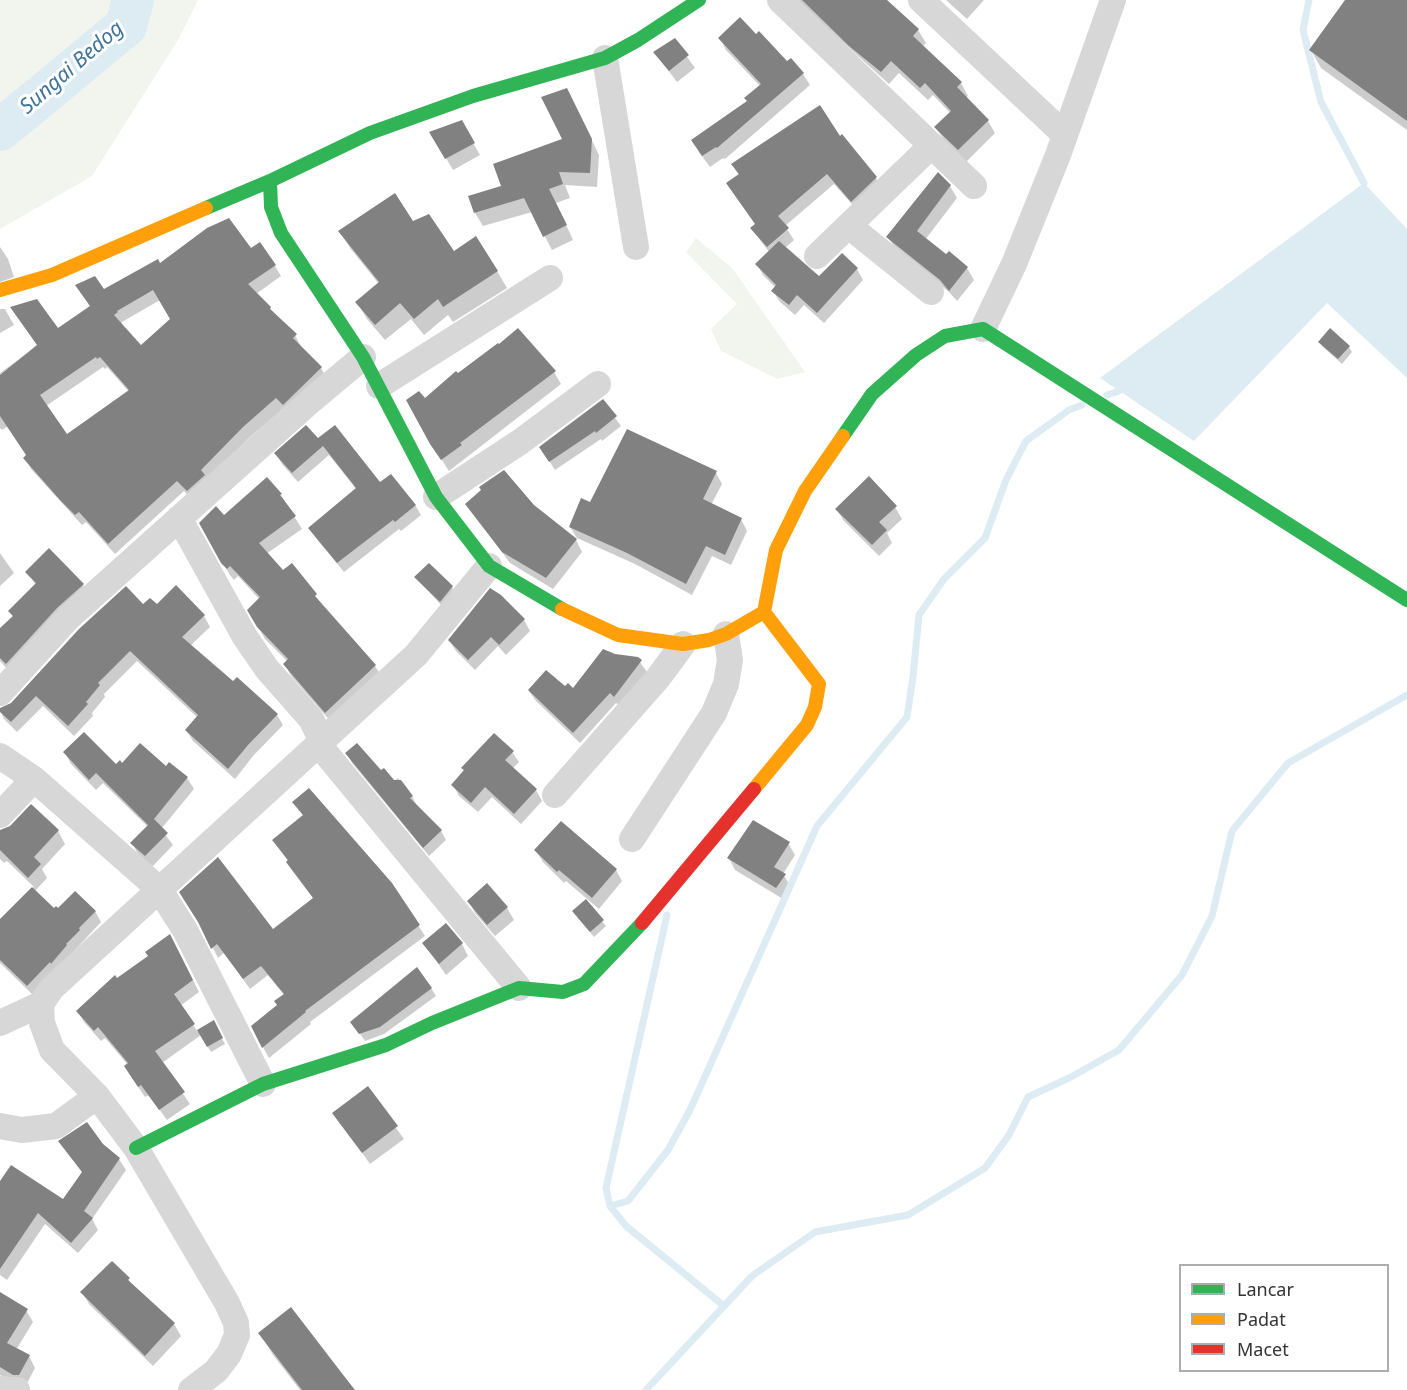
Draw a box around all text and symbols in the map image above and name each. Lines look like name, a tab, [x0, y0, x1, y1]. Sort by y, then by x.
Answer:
water label: Sungai Bedog	[15, 16, 129, 120]
legend	[1179, 1264, 1389, 1372]
text: Lancar	[1237, 1277, 1294, 1301]
text: Padat	[1237, 1307, 1286, 1331]
text: Macet	[1237, 1337, 1289, 1361]

